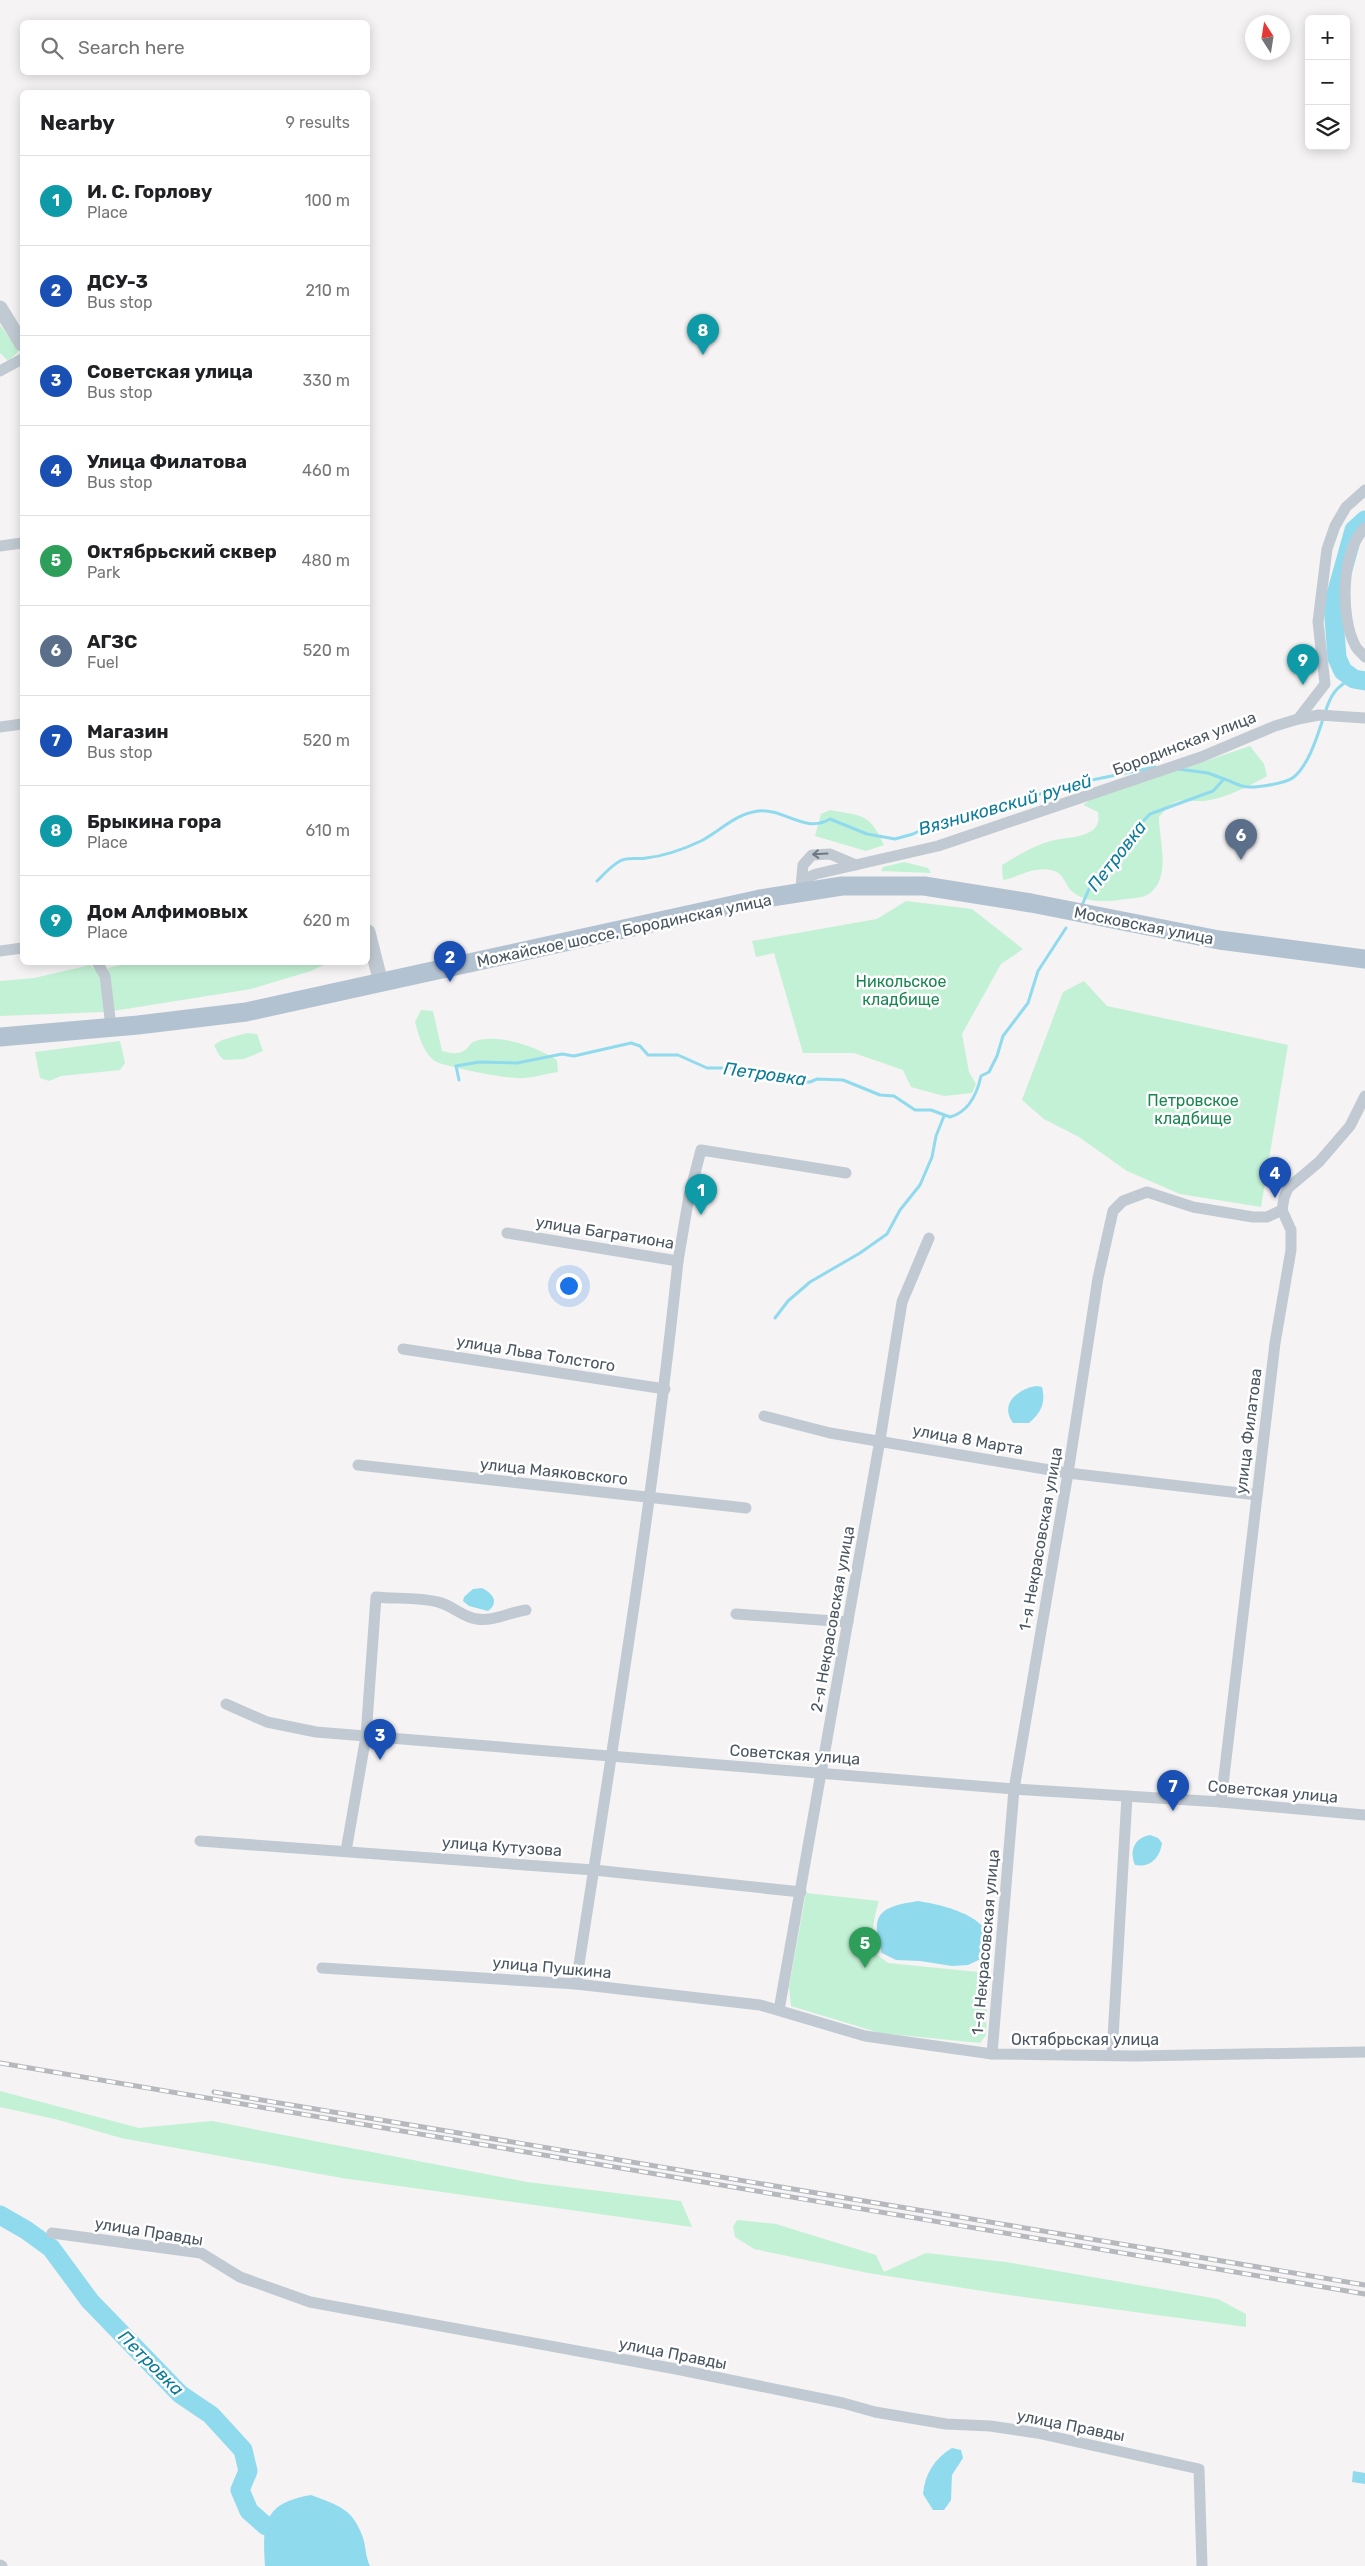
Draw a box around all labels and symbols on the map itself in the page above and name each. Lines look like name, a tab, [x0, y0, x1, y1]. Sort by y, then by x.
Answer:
north arrow	[1245, 15, 1290, 60]
pin: 8	[687, 314, 719, 355]
pin: 9	[1287, 644, 1319, 685]
street label: Бородинская улица	[1110, 707, 1259, 780]
water label: Вязниковский ручей	[916, 770, 1094, 840]
water label: Петровка	[1083, 816, 1152, 896]
pin: 6	[1225, 819, 1257, 860]
one-way arrow	[813, 849, 829, 858]
street label: Можайское шоссе, Бородинская улица	[475, 890, 773, 971]
street label: Московская улица	[1072, 903, 1215, 948]
pin: 2	[434, 941, 466, 982]
park label: Никольское кладбище	[856, 972, 946, 1009]
water label: Петровка	[722, 1057, 808, 1091]
park label: Петровское кладбище	[1147, 1091, 1239, 1128]
pin: 4	[1259, 1157, 1291, 1198]
pin: 1	[685, 1174, 717, 1215]
street label: улица Багратиона	[534, 1212, 676, 1253]
your location	[556, 1273, 582, 1299]
street label: улица Льва Толстого	[455, 1332, 617, 1375]
street label: улица Филатова	[1231, 1367, 1266, 1495]
street label: улица 8 Марта	[911, 1420, 1025, 1459]
street label: 1-я Некрасовская улица	[1015, 1446, 1066, 1633]
street label: улица Маяковского	[479, 1454, 629, 1489]
street label: 2-я Некрасовская улица	[807, 1525, 858, 1714]
pin: 3	[364, 1719, 396, 1760]
street label: Советская улица	[729, 1740, 861, 1769]
pin: 7	[1157, 1770, 1189, 1811]
street label: Советская улица	[1207, 1776, 1339, 1807]
street label: улица Кутузова	[441, 1833, 563, 1860]
street label: 1-я Некрасовская улица	[968, 1848, 1003, 2036]
pin: 5	[849, 1927, 881, 1968]
street label: улица Пушкина	[492, 1953, 612, 1982]
street label: Октябрьская улица	[1011, 2030, 1159, 2049]
street label: улица Правды	[93, 2214, 205, 2249]
water label: Петровка	[114, 2326, 189, 2401]
street label: улица Правды	[617, 2334, 729, 2373]
street label: улица Правды	[1015, 2406, 1127, 2445]

